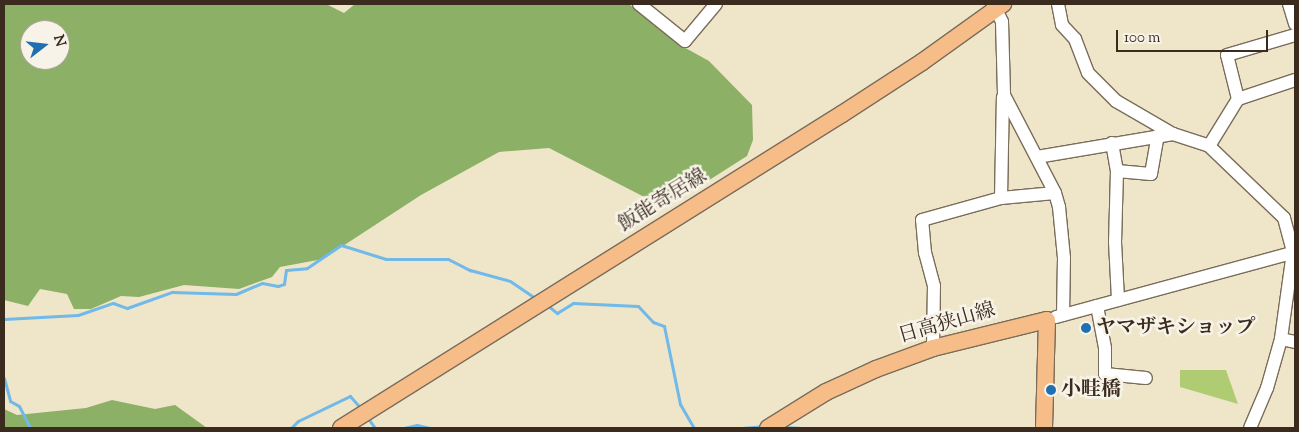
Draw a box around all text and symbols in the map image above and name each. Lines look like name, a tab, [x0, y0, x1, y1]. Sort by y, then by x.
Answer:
north arrow	[20, 20, 70, 70]
scale bar	[1119, 20, 1272, 52]
text: 100 m	[1124, 28, 1160, 49]
text: N	[47, 33, 70, 49]
street label: 飯能寄居線	[614, 164, 712, 238]
street label: 日高狭山線	[896, 299, 998, 349]
place label: ヤマザキショップ	[1096, 316, 1256, 340]
marker: ヤマザキショップ	[1080, 322, 1092, 334]
place label: 小畦橋	[1061, 378, 1121, 402]
marker: 小畦橋	[1045, 384, 1057, 396]

